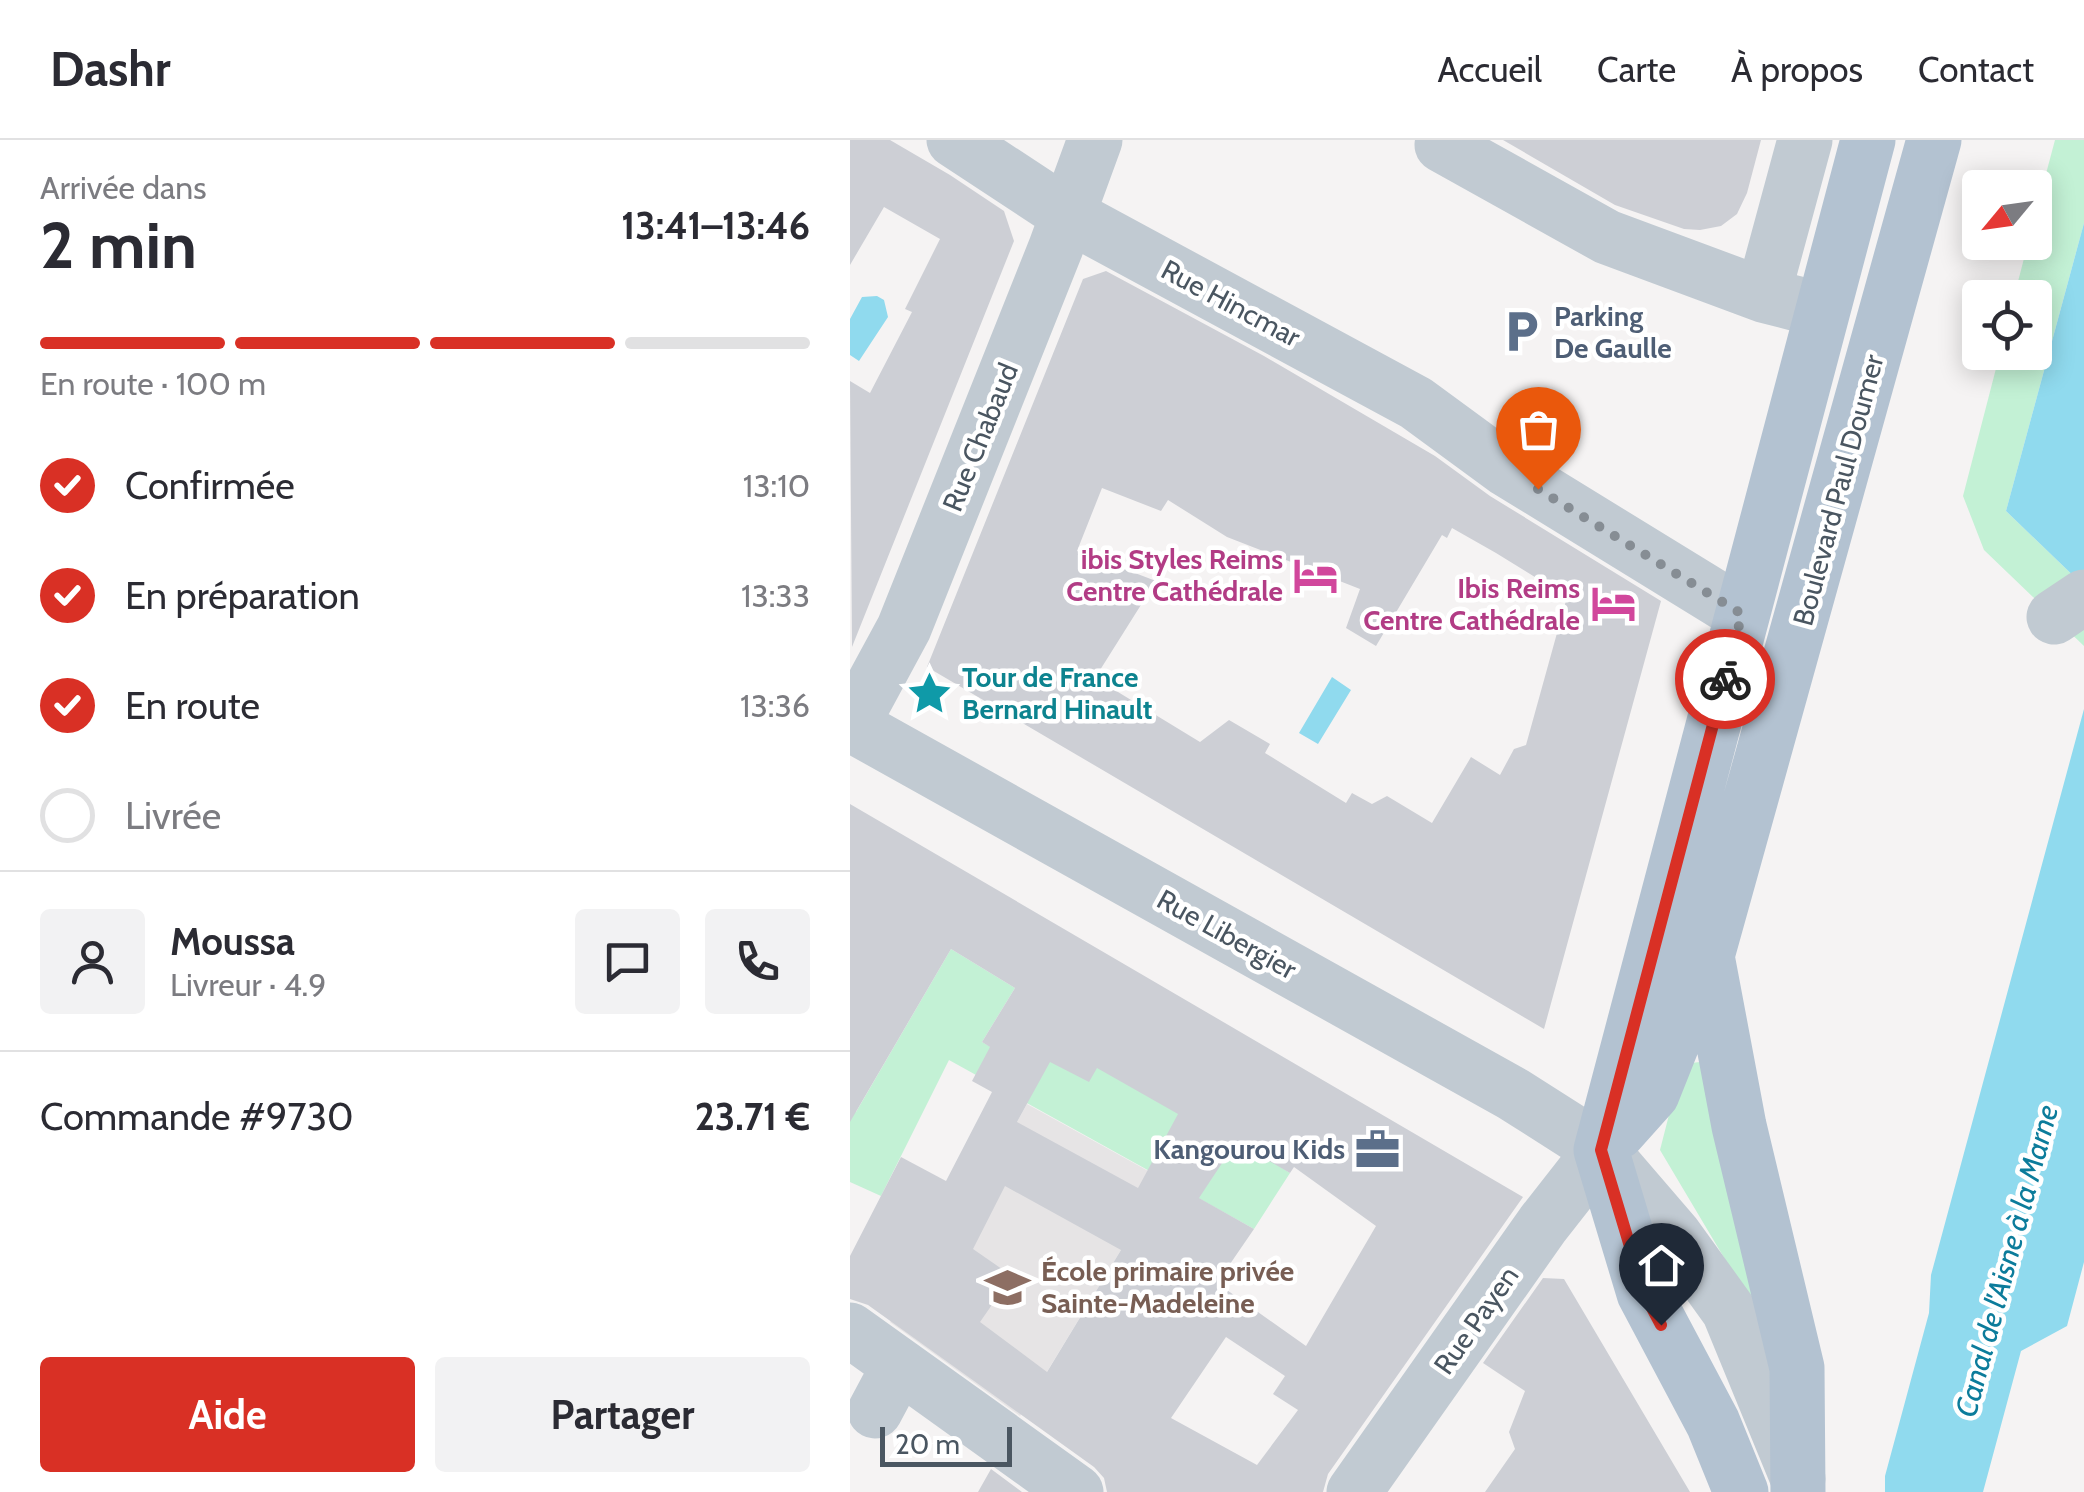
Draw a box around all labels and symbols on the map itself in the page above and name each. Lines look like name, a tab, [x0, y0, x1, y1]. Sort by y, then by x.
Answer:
north arrow	[1962, 170, 2052, 260]
street label: Rue Hincmar	[1156, 252, 1306, 354]
place label: Parking De Gaulle	[1554, 299, 1672, 365]
parking icon: Parking De Gaulle	[1497, 308, 1545, 356]
street label: Boulevard Paul Doumer	[1785, 350, 1891, 629]
street label: Rue Chabaud	[935, 358, 1025, 516]
pin	[1496, 387, 1581, 490]
place label: ibis Styles Reims Centre Cathédrale	[1066, 542, 1283, 608]
hotel icon: ibis Styles Reims Centre Cathédrale	[1292, 551, 1340, 599]
place label: Ibis Reims Centre Cathédrale	[1363, 571, 1580, 637]
hotel icon: Ibis Reims Centre Cathédrale	[1589, 580, 1637, 628]
courier	[1675, 629, 1775, 729]
place label: Tour de France Bernard Hinault	[962, 660, 1152, 726]
place icon: Tour de France Bernard Hinault	[905, 669, 953, 717]
street label: Rue Libergier	[1151, 882, 1303, 986]
water label: Canal de l'Aisne à la Marne	[1947, 1101, 2066, 1421]
office icon: Kangourou Kids	[1354, 1125, 1402, 1173]
place label: Kangourou Kids	[1153, 1132, 1345, 1166]
pin	[1619, 1223, 1704, 1326]
place label: École primaire privée Sainte-Madeleine	[1041, 1254, 1294, 1320]
street label: Rue Payen	[1426, 1259, 1526, 1381]
school or university icon: École primaire privée Sainte-Madeleine	[984, 1263, 1032, 1311]
scale bar	[880, 1422, 1012, 1466]

